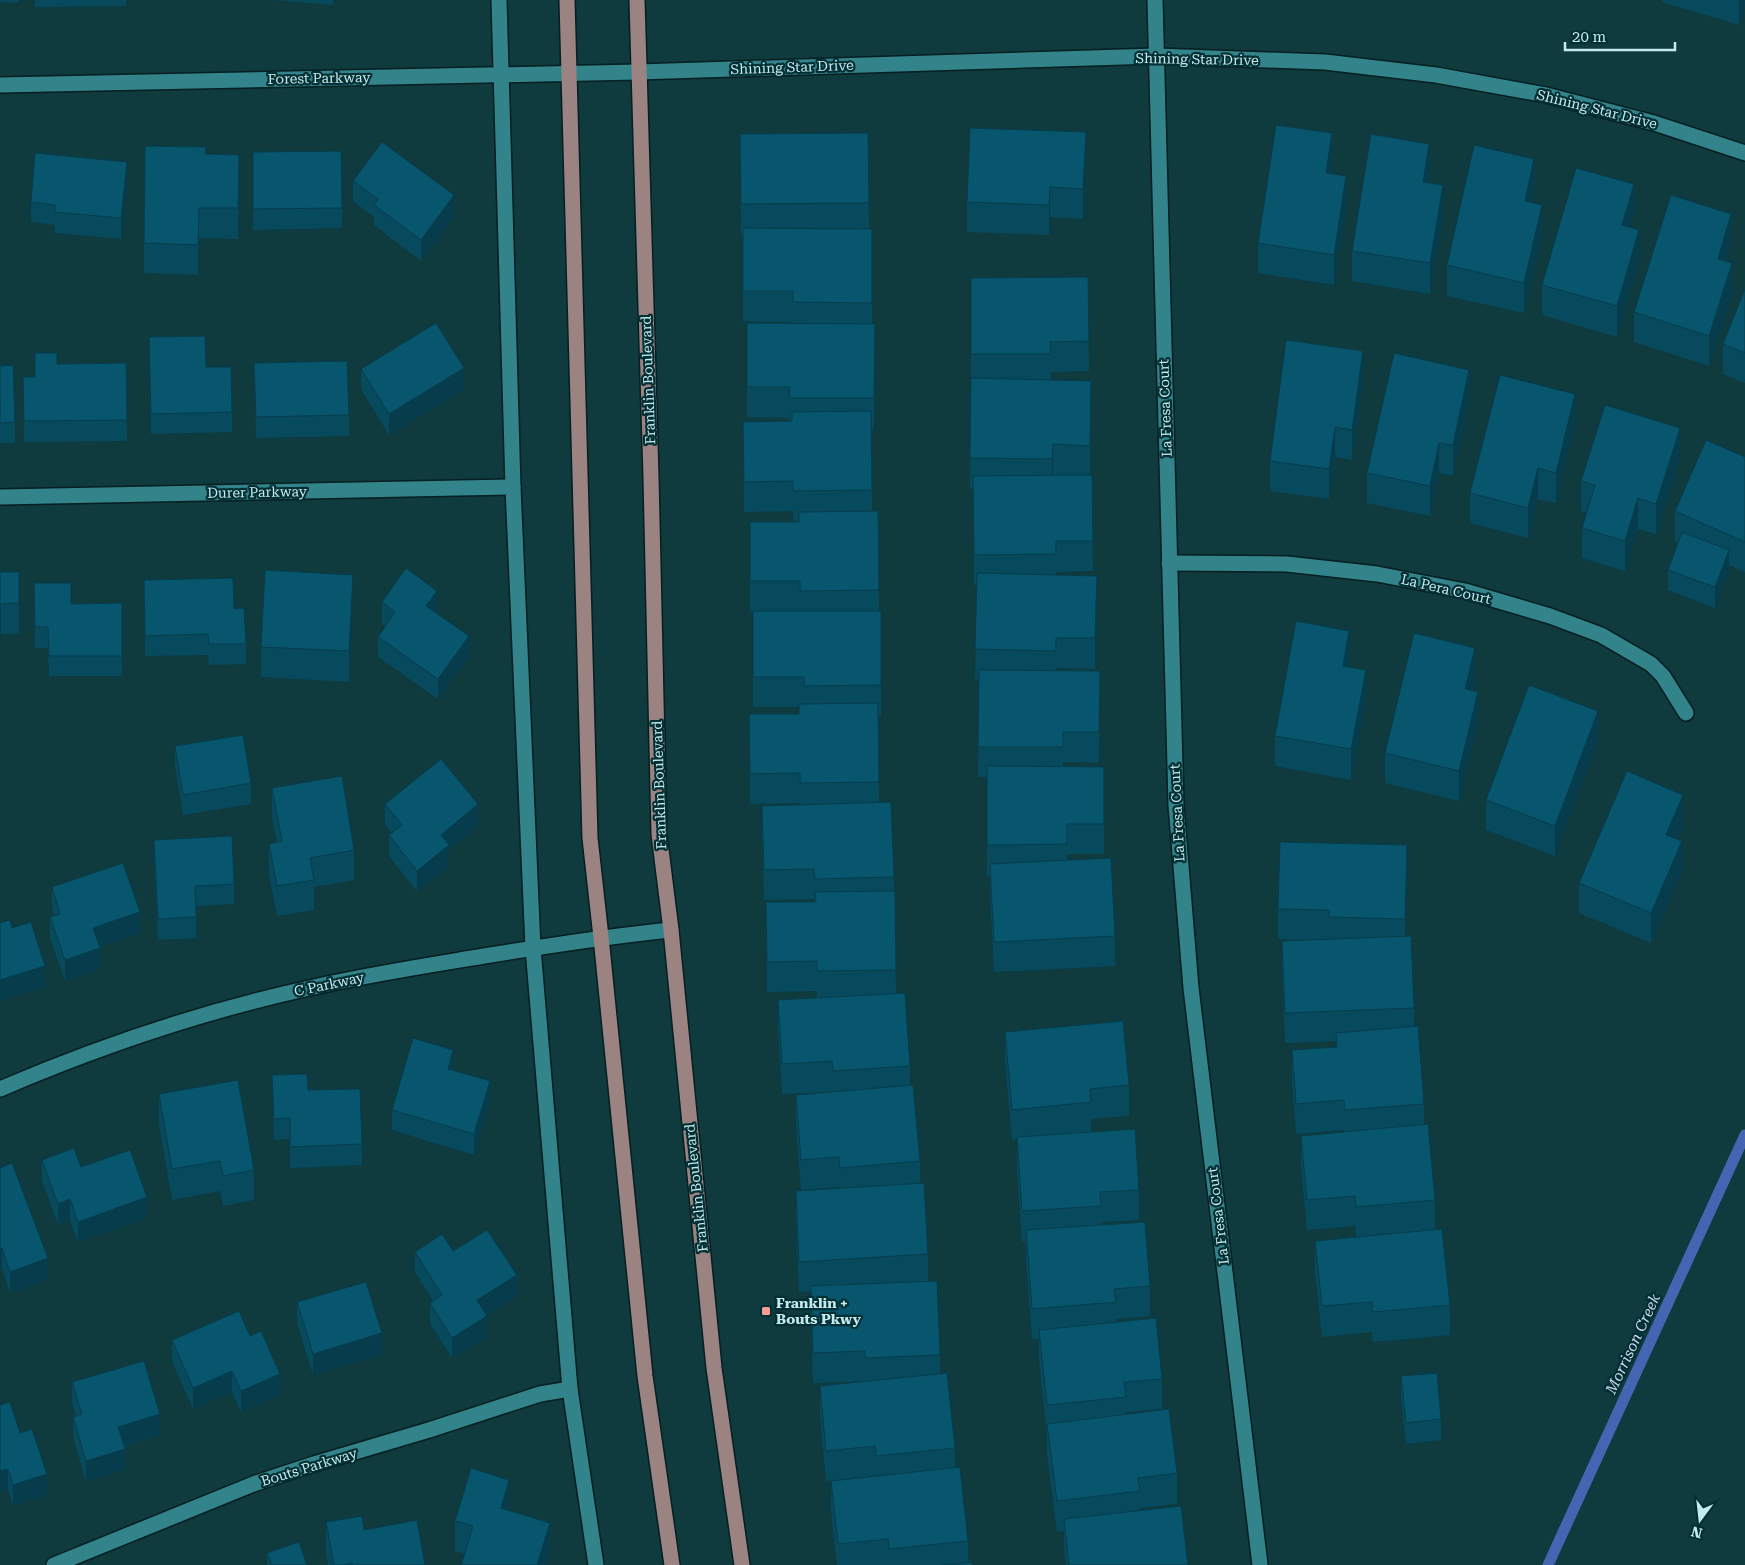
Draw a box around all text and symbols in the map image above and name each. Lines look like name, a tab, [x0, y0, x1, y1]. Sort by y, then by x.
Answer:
scale bar	[1565, 20, 1675, 52]
text: 20 m	[1572, 28, 1607, 46]
street label: Shining Star Drive	[1135, 50, 1259, 68]
street label: Shining Star Drive	[730, 57, 854, 77]
street label: Forest Parkway	[268, 69, 371, 87]
street label: Shining Star Drive	[1535, 86, 1659, 132]
street label: Franklin Boulevard	[638, 315, 658, 445]
street label: La Fresa Court	[1155, 359, 1175, 457]
street label: Durer Parkway	[207, 483, 308, 501]
street label: La Pera Court	[1400, 571, 1492, 607]
street label: Franklin Boulevard	[649, 720, 669, 850]
street label: La Fresa Court	[1166, 764, 1188, 862]
street label: C Parkway	[293, 969, 366, 999]
street label: Franklin Boulevard	[681, 1123, 711, 1253]
street label: La Fresa Court	[1204, 1166, 1232, 1266]
water label: Morrison Creek	[1601, 1290, 1664, 1398]
place label: Franklin + Bouts Pkwy	[776, 1295, 861, 1327]
marker: Franklin + Bouts Pkwy	[760, 1305, 772, 1317]
street label: Bouts Parkway	[259, 1445, 360, 1489]
north arrow	[1675, 1495, 1725, 1545]
text: N	[1689, 1523, 1704, 1542]

